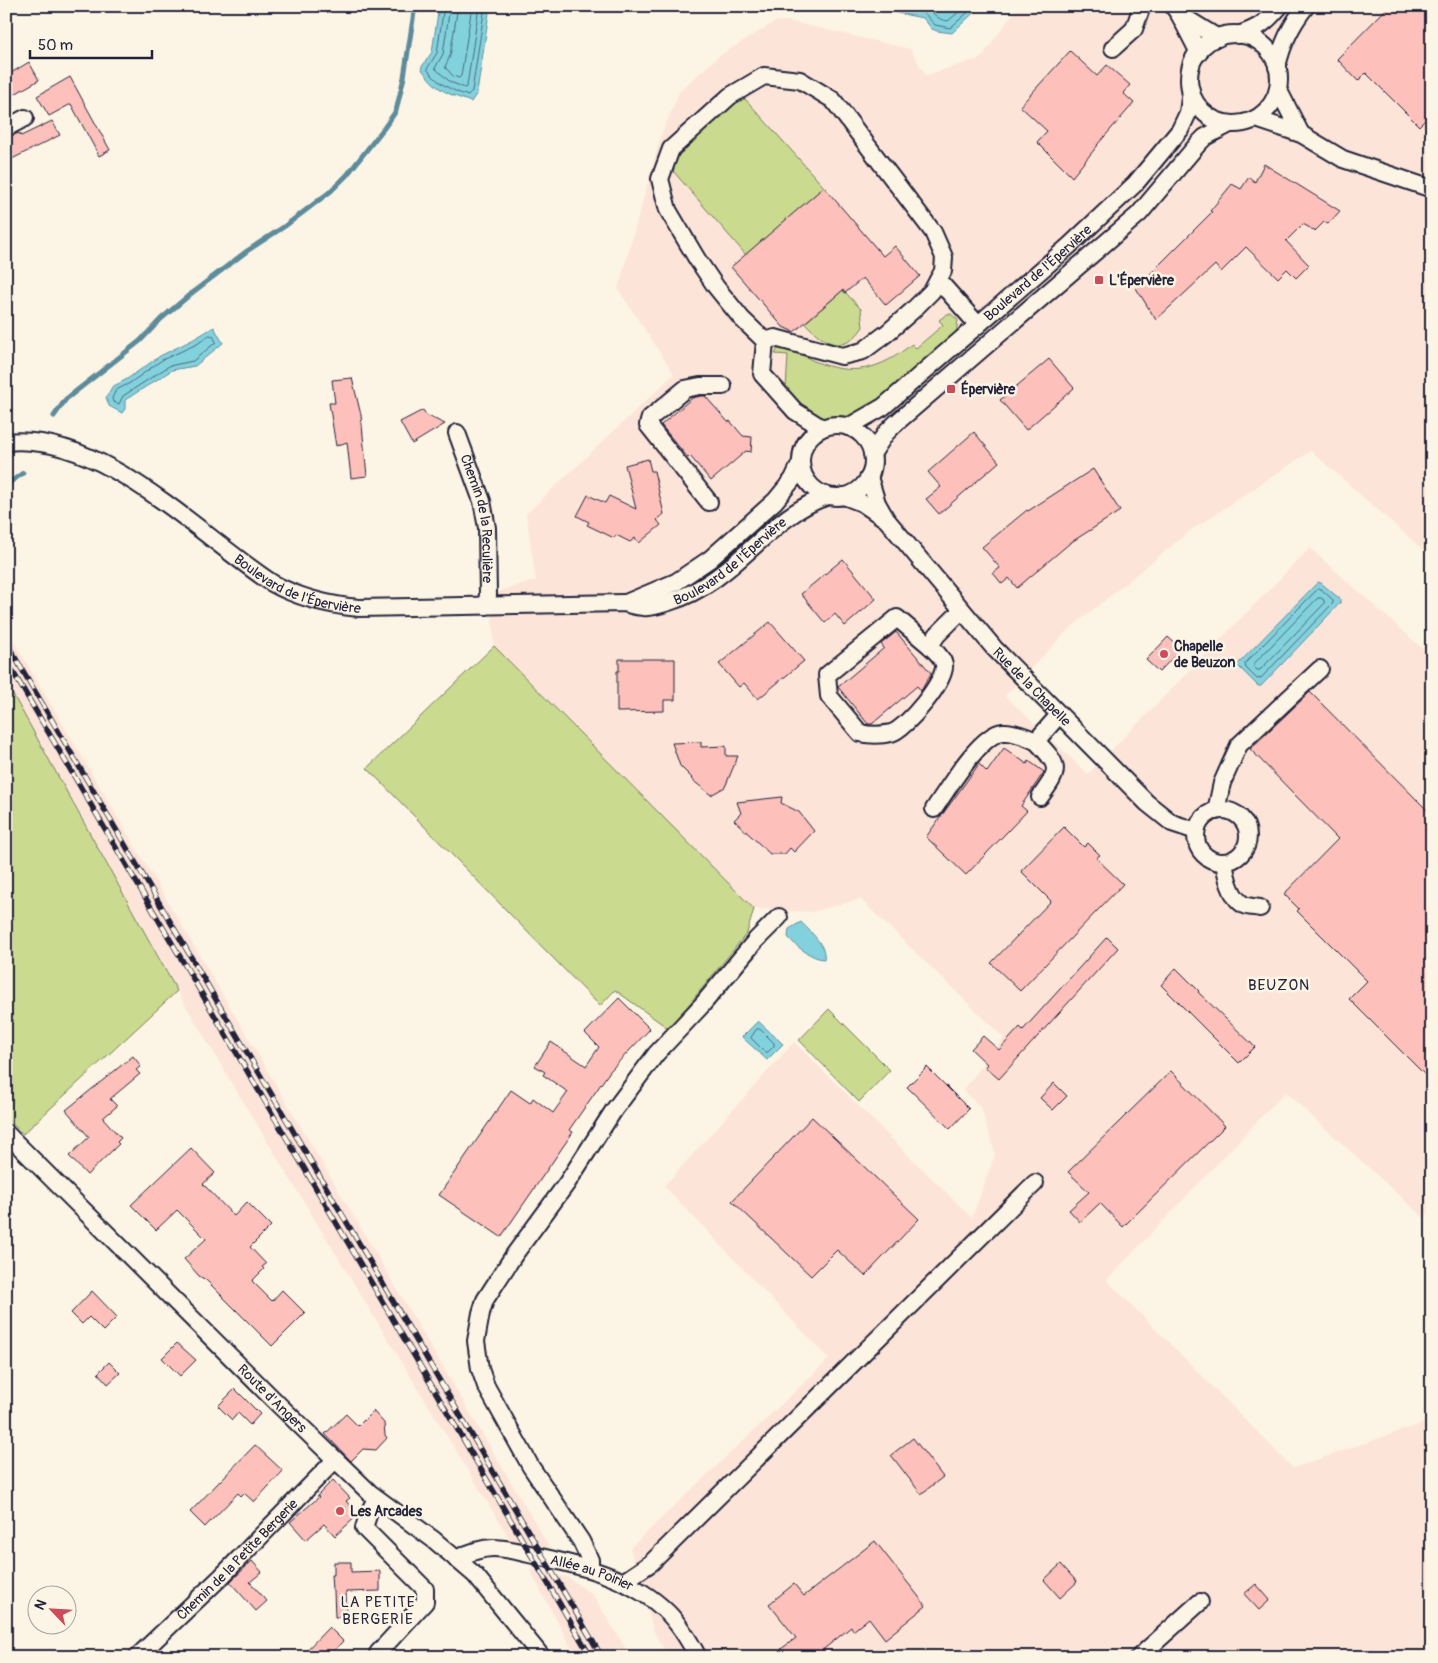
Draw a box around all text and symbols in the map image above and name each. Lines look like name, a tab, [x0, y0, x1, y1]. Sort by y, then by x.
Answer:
scale bar	[30, 28, 152, 60]
text: 50 m	[38, 36, 73, 55]
street label: Boulevard de l'Épervière	[980, 221, 1095, 324]
place label: L'Épervière	[1109, 271, 1175, 289]
marker: L'Épervière	[1093, 274, 1105, 286]
place label: Épervière	[961, 380, 1016, 398]
marker: Épervière	[945, 383, 957, 395]
street label: Chemin de la Reculière	[457, 452, 496, 583]
street label: Boulevard de l'Épervière	[671, 513, 790, 608]
street label: Boulevard de l'Épervière	[231, 550, 362, 617]
place label: Chapelle de Beuzon	[1174, 638, 1235, 671]
street label: Rue de la Chapelle	[990, 644, 1075, 730]
marker: Chapelle de Beuzon	[1158, 648, 1170, 660]
district label: BEUZON	[1248, 976, 1310, 995]
street label: Route d'Angers	[234, 1361, 311, 1436]
street label: Chemin de la Petite Bergerie	[173, 1495, 301, 1623]
place label: Les Arcades	[350, 1503, 423, 1520]
marker: Les Arcades	[334, 1505, 346, 1517]
street label: Allée au Poirier	[549, 1551, 636, 1594]
north arrow	[28, 1586, 78, 1636]
district label: LA PETITE BERGERIE	[340, 1593, 416, 1629]
text: N	[31, 1597, 50, 1613]

